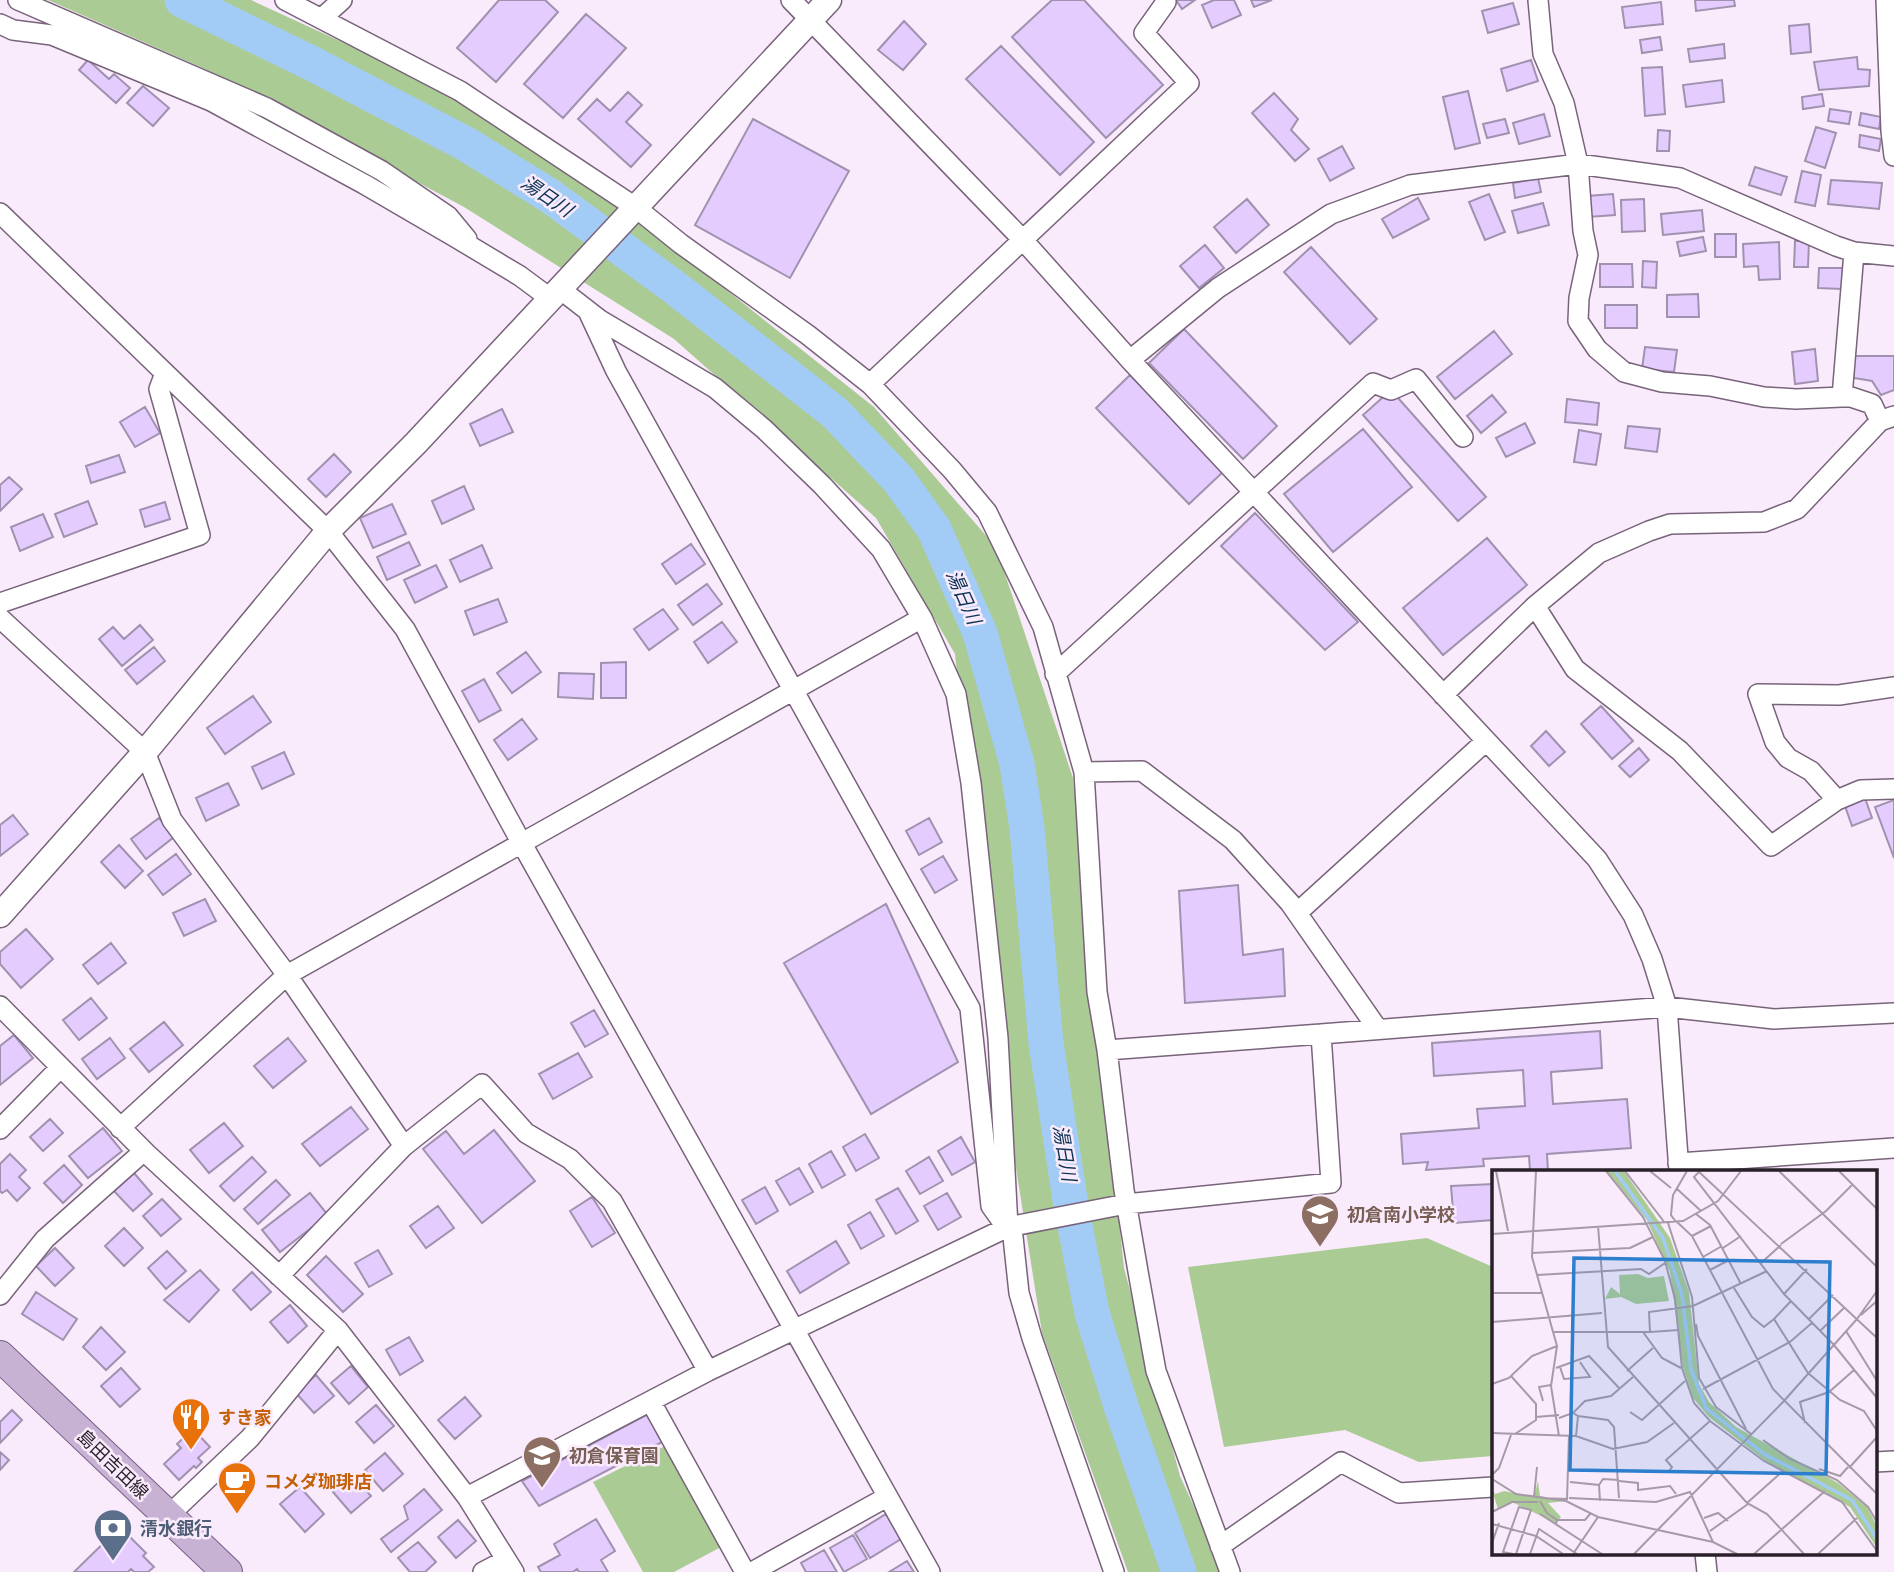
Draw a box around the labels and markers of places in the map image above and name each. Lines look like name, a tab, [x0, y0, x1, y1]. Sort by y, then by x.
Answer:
school or university icon: 初倉南小学校	[1299, 1193, 1341, 1248]
place label: 初倉南小学校	[1347, 1202, 1455, 1227]
restaurant icon: すき家	[170, 1396, 212, 1451]
place label: すき家	[218, 1405, 272, 1430]
school or university icon: 初倉保育園	[521, 1434, 563, 1489]
place label: 初倉保育園	[569, 1443, 659, 1468]
cafe icon: コメダ珈琲店	[216, 1460, 258, 1515]
place label: コメダ珈琲店	[264, 1469, 372, 1494]
bank icon: 清水銀行	[92, 1507, 134, 1562]
place label: 清水銀行	[140, 1516, 212, 1541]

